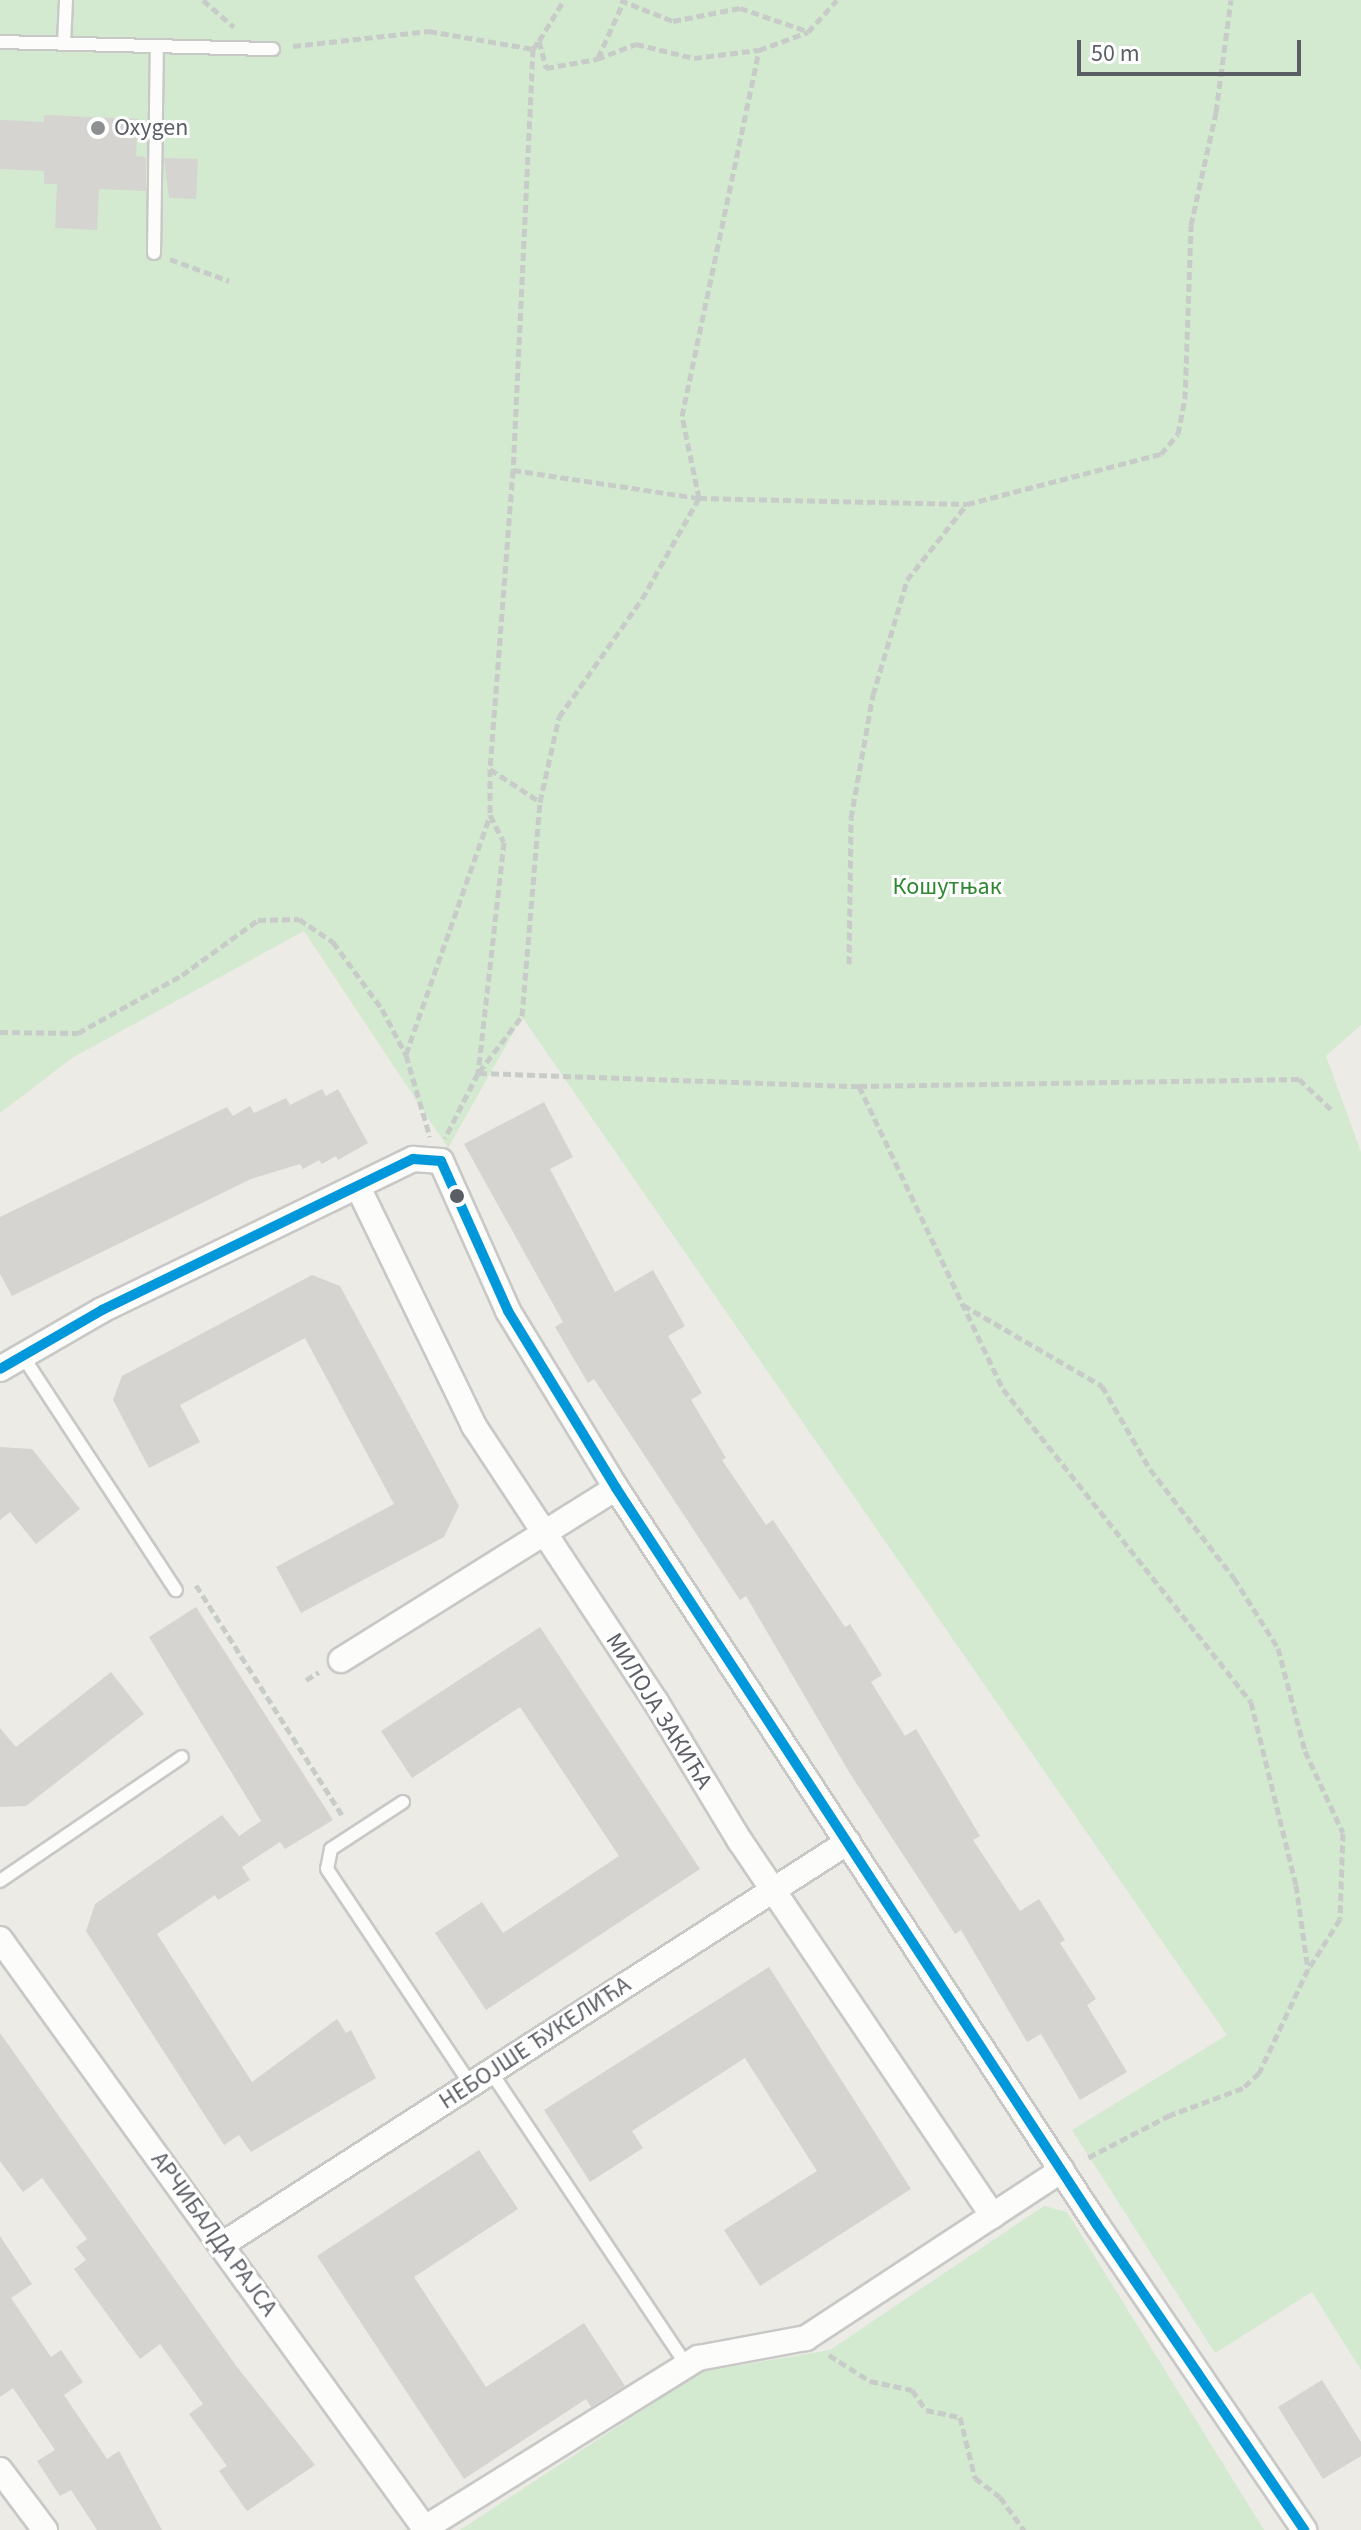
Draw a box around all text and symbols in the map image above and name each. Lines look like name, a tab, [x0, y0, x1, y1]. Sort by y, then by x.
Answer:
scale bar	[1081, 24, 1305, 74]
text: 50 m	[1091, 36, 1140, 71]
place label: Oxygen	[114, 114, 188, 142]
marker: Oxygen	[89, 119, 107, 137]
park label: Кошутњак	[892, 873, 1002, 901]
unlabelled marker	[449, 1188, 465, 1204]
street label: МИЛОЈА ЗАКИЋА	[600, 1628, 718, 1794]
street label: НЕБОЈШЕ ЂУКЕЛИЋА	[434, 1970, 636, 2116]
street label: АРЧИБАЛДА РАЈСА	[145, 2146, 283, 2322]

